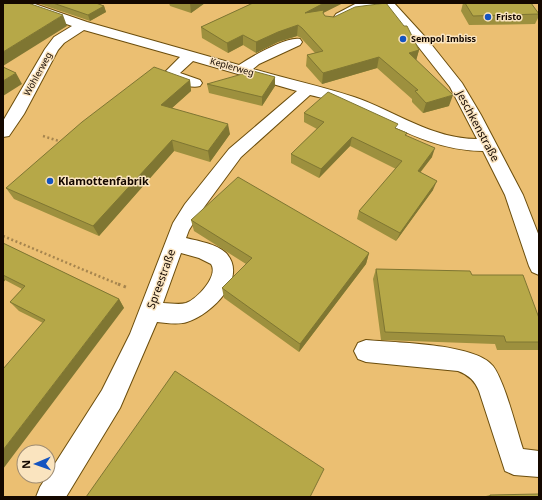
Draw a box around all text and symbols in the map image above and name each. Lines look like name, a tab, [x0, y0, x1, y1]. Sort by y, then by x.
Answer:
place label: Fristo	[496, 10, 522, 23]
marker: Fristo	[483, 12, 493, 22]
place label: Sempol Imbiss	[411, 32, 477, 45]
marker: Sempol Imbiss	[398, 34, 408, 44]
street label: Wöhlerweg	[20, 50, 55, 98]
street label: Keplerweg	[209, 54, 256, 79]
street label: Jeschkenstraße	[453, 87, 503, 164]
place label: Klamottenfabrik	[58, 173, 149, 188]
marker: Klamottenfabrik	[45, 176, 55, 186]
street label: Spreestraße	[143, 247, 178, 311]
north arrow	[16, 444, 56, 484]
text: N	[18, 460, 33, 469]

